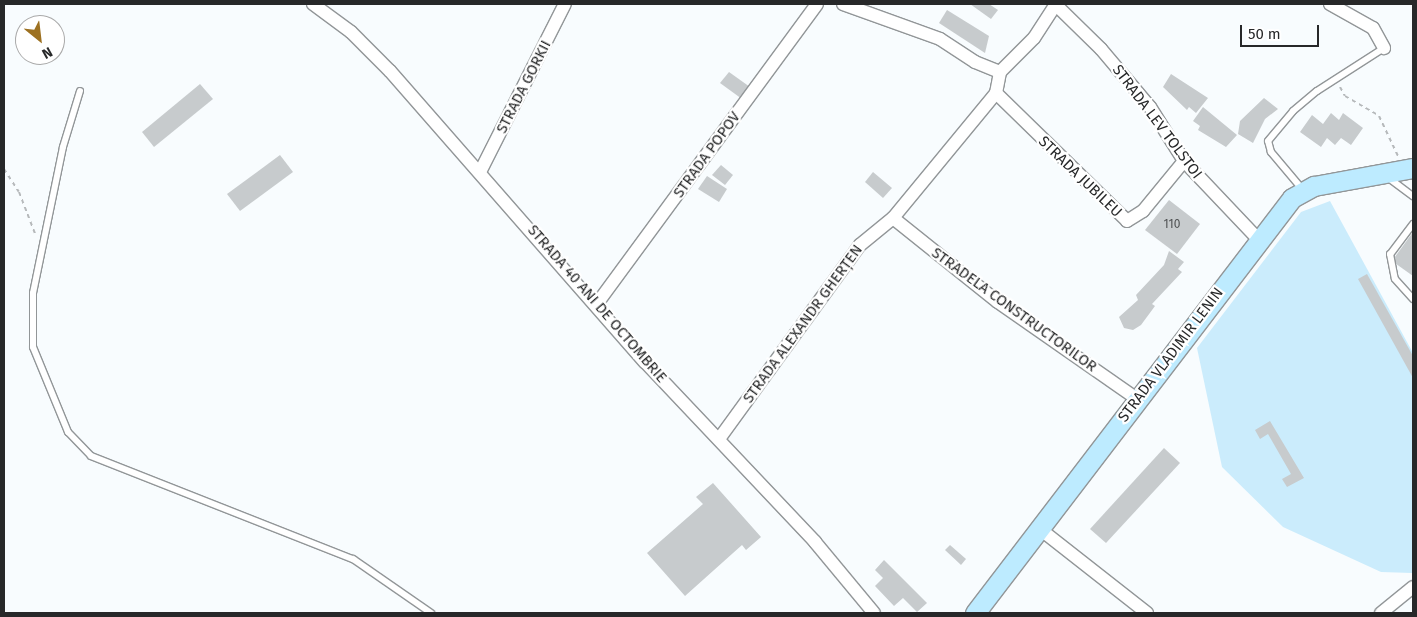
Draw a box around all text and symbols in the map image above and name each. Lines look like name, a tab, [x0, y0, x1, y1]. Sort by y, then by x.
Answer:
north arrow	[15, 15, 65, 65]
scale bar	[1242, 15, 1321, 47]
text: 50 m	[1248, 25, 1281, 43]
street label: STRADA GORKII	[493, 37, 555, 137]
text: N	[39, 43, 55, 62]
street label: STRADA LEV TOLSTOI	[1108, 62, 1206, 182]
street label: STRADA POPOV	[670, 109, 744, 201]
street label: STRADA JUBILEU	[1035, 133, 1125, 221]
house number: 110	[1164, 218, 1180, 232]
street label: STRADA 40 ANI DE OCTOMBRIE	[524, 221, 670, 387]
street label: STRADA ALEXANDR GHERȚEN	[739, 241, 867, 407]
street label: STRADELA CONSTRUCTORILOR	[928, 244, 1100, 376]
street label: STRADA VLADIMIR LENIN	[1115, 284, 1227, 426]

